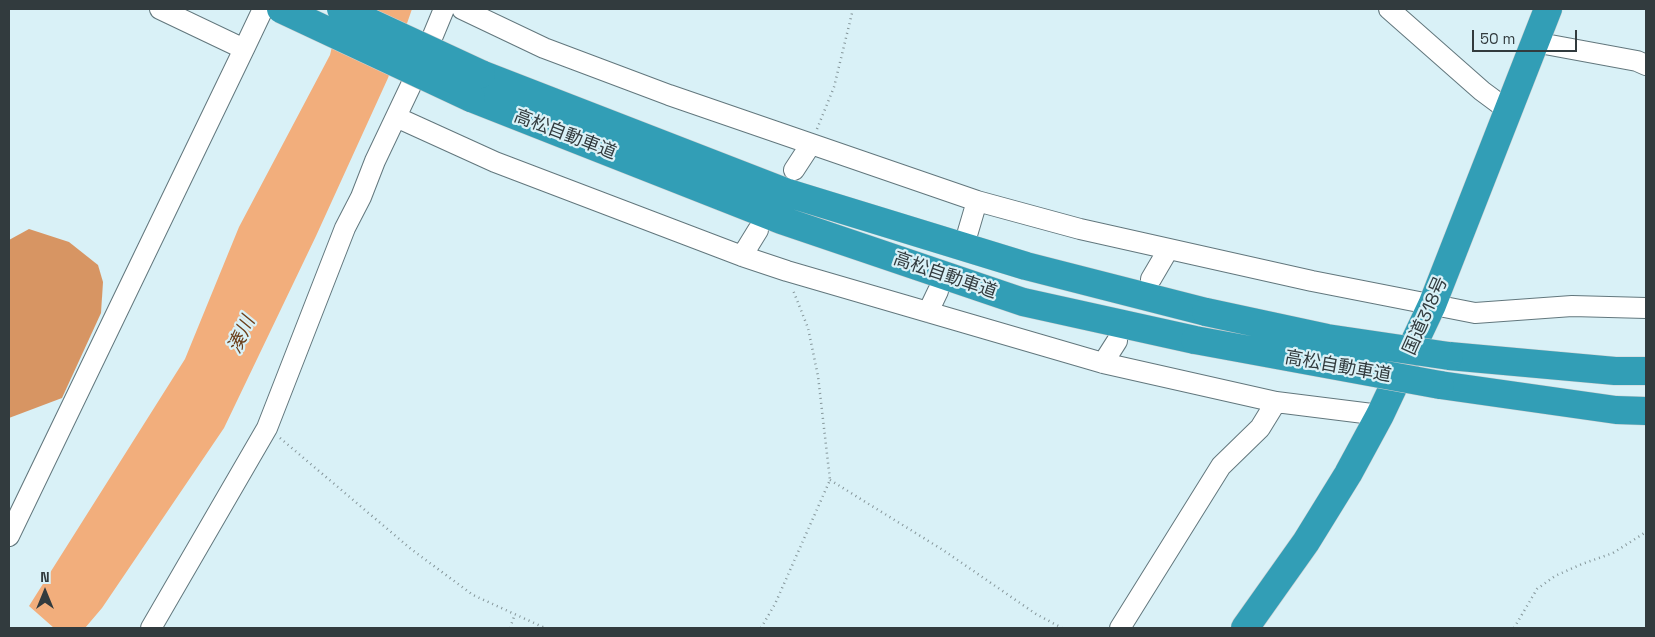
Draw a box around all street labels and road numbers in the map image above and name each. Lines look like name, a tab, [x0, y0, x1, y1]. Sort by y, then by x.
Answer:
street label: 高松自動車道	[511, 106, 619, 164]
street label: 高松自動車道	[890, 248, 1000, 304]
street label: 国道318号	[1399, 274, 1453, 358]
street label: 高松自動車道	[1283, 347, 1393, 387]

